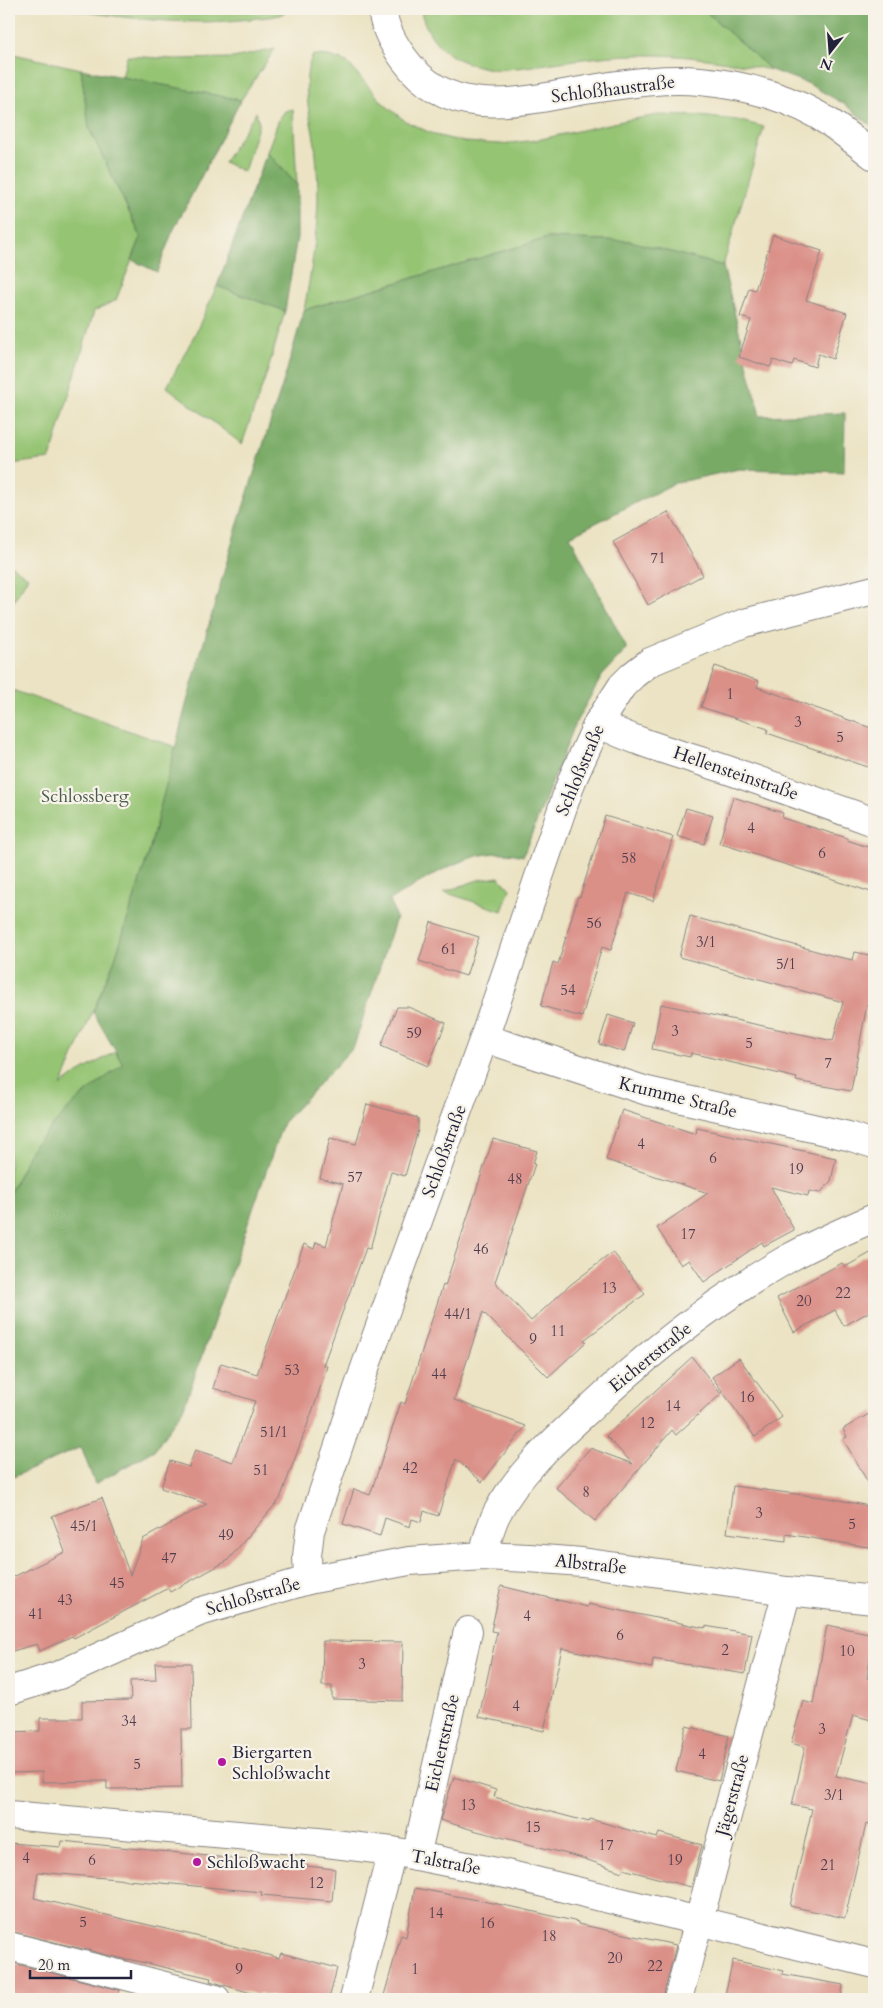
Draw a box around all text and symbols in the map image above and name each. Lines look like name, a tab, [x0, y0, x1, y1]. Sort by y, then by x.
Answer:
north arrow	[806, 28, 856, 78]
text: N	[818, 53, 835, 75]
street label: Schloßhaustraße	[550, 69, 676, 109]
house number: 71	[650, 548, 666, 568]
house number: 1	[726, 684, 734, 704]
house number: 3	[794, 712, 802, 732]
street label: Schloßstraße	[550, 721, 611, 820]
house number: 5	[836, 727, 844, 747]
street label: Hellensteinstraße	[670, 740, 802, 807]
park label: Schlossberg	[41, 784, 130, 809]
house number: 4	[747, 818, 755, 838]
house number: 6	[818, 843, 826, 863]
house number: 58	[621, 848, 637, 868]
house number: 56	[586, 913, 602, 933]
house number: 3/1	[696, 932, 716, 952]
house number: 61	[441, 939, 457, 959]
house number: 5/1	[776, 954, 796, 974]
house number: 54	[560, 980, 576, 1000]
house number: 3	[671, 1021, 679, 1041]
house number: 59	[406, 1023, 422, 1043]
house number: 5	[745, 1033, 753, 1053]
house number: 7	[824, 1053, 832, 1073]
street label: Krumme Straße	[616, 1071, 740, 1124]
street label: Schloßstraße	[416, 1101, 473, 1201]
house number: 4	[637, 1134, 645, 1154]
house number: 6	[709, 1148, 717, 1168]
house number: 19	[788, 1159, 804, 1179]
house number: 57	[347, 1167, 363, 1187]
house number: 48	[507, 1169, 523, 1189]
house number: 17	[680, 1224, 696, 1244]
house number: 46	[473, 1239, 489, 1259]
house number: 13	[601, 1278, 617, 1298]
house number: 22	[835, 1283, 851, 1303]
house number: 20	[796, 1291, 812, 1311]
house number: 44/1	[444, 1304, 472, 1324]
street label: Eichertstraße	[604, 1316, 697, 1398]
house number: 11	[550, 1321, 566, 1341]
house number: 9	[529, 1329, 537, 1349]
house number: 53	[284, 1360, 300, 1380]
house number: 44	[431, 1364, 447, 1384]
house number: 16	[739, 1387, 755, 1407]
house number: 14	[665, 1396, 681, 1416]
house number: 12	[639, 1413, 655, 1433]
house number: 51/1	[260, 1422, 288, 1442]
house number: 42	[402, 1458, 418, 1478]
house number: 51	[253, 1460, 269, 1480]
house number: 8	[582, 1482, 590, 1502]
house number: 3	[755, 1503, 763, 1523]
house number: 5	[848, 1514, 856, 1534]
house number: 45/1	[70, 1516, 98, 1536]
house number: 49	[218, 1525, 234, 1545]
house number: 47	[161, 1548, 177, 1568]
street label: Albstraße	[554, 1548, 628, 1581]
street label: Schloßstraße	[203, 1571, 303, 1622]
house number: 45	[109, 1573, 125, 1593]
house number: 43	[57, 1590, 73, 1610]
house number: 41	[28, 1604, 44, 1624]
house number: 4	[523, 1606, 531, 1626]
house number: 6	[616, 1625, 624, 1645]
house number: 2	[721, 1640, 729, 1660]
house number: 10	[839, 1641, 855, 1661]
house number: 3	[358, 1654, 366, 1674]
street label: Eichertstraße	[419, 1692, 466, 1794]
house number: 4	[512, 1696, 520, 1716]
house number: 34	[121, 1711, 137, 1731]
house number: 3	[818, 1719, 826, 1739]
place label: Biergarten Schloßwacht	[232, 1740, 330, 1786]
house number: 4	[698, 1744, 706, 1764]
street label: Jägerstraße	[709, 1751, 755, 1842]
house number: 5	[133, 1754, 141, 1774]
marker: Biergarten Schloßwacht	[216, 1756, 228, 1768]
house number: 3/1	[824, 1785, 844, 1805]
house number: 13	[460, 1795, 476, 1815]
house number: 15	[525, 1817, 541, 1837]
house number: 17	[598, 1835, 614, 1855]
street label: Talstraße	[409, 1843, 483, 1881]
house number: 4	[22, 1848, 30, 1868]
house number: 6	[88, 1850, 96, 1870]
place label: Schloßwacht	[207, 1850, 305, 1875]
house number: 19	[667, 1850, 683, 1870]
house number: 21	[820, 1855, 836, 1875]
marker: Schloßwacht	[191, 1856, 203, 1868]
house number: 12	[308, 1873, 324, 1893]
house number: 14	[428, 1903, 444, 1923]
house number: 5	[79, 1912, 87, 1932]
house number: 16	[479, 1913, 495, 1933]
house number: 18	[541, 1926, 557, 1946]
scale bar	[30, 1948, 131, 1980]
house number: 20	[607, 1948, 623, 1968]
text: 20 m	[38, 1955, 70, 1975]
house number: 22	[647, 1956, 663, 1976]
house number: 9	[235, 1959, 243, 1979]
house number: 1	[411, 1959, 419, 1979]

